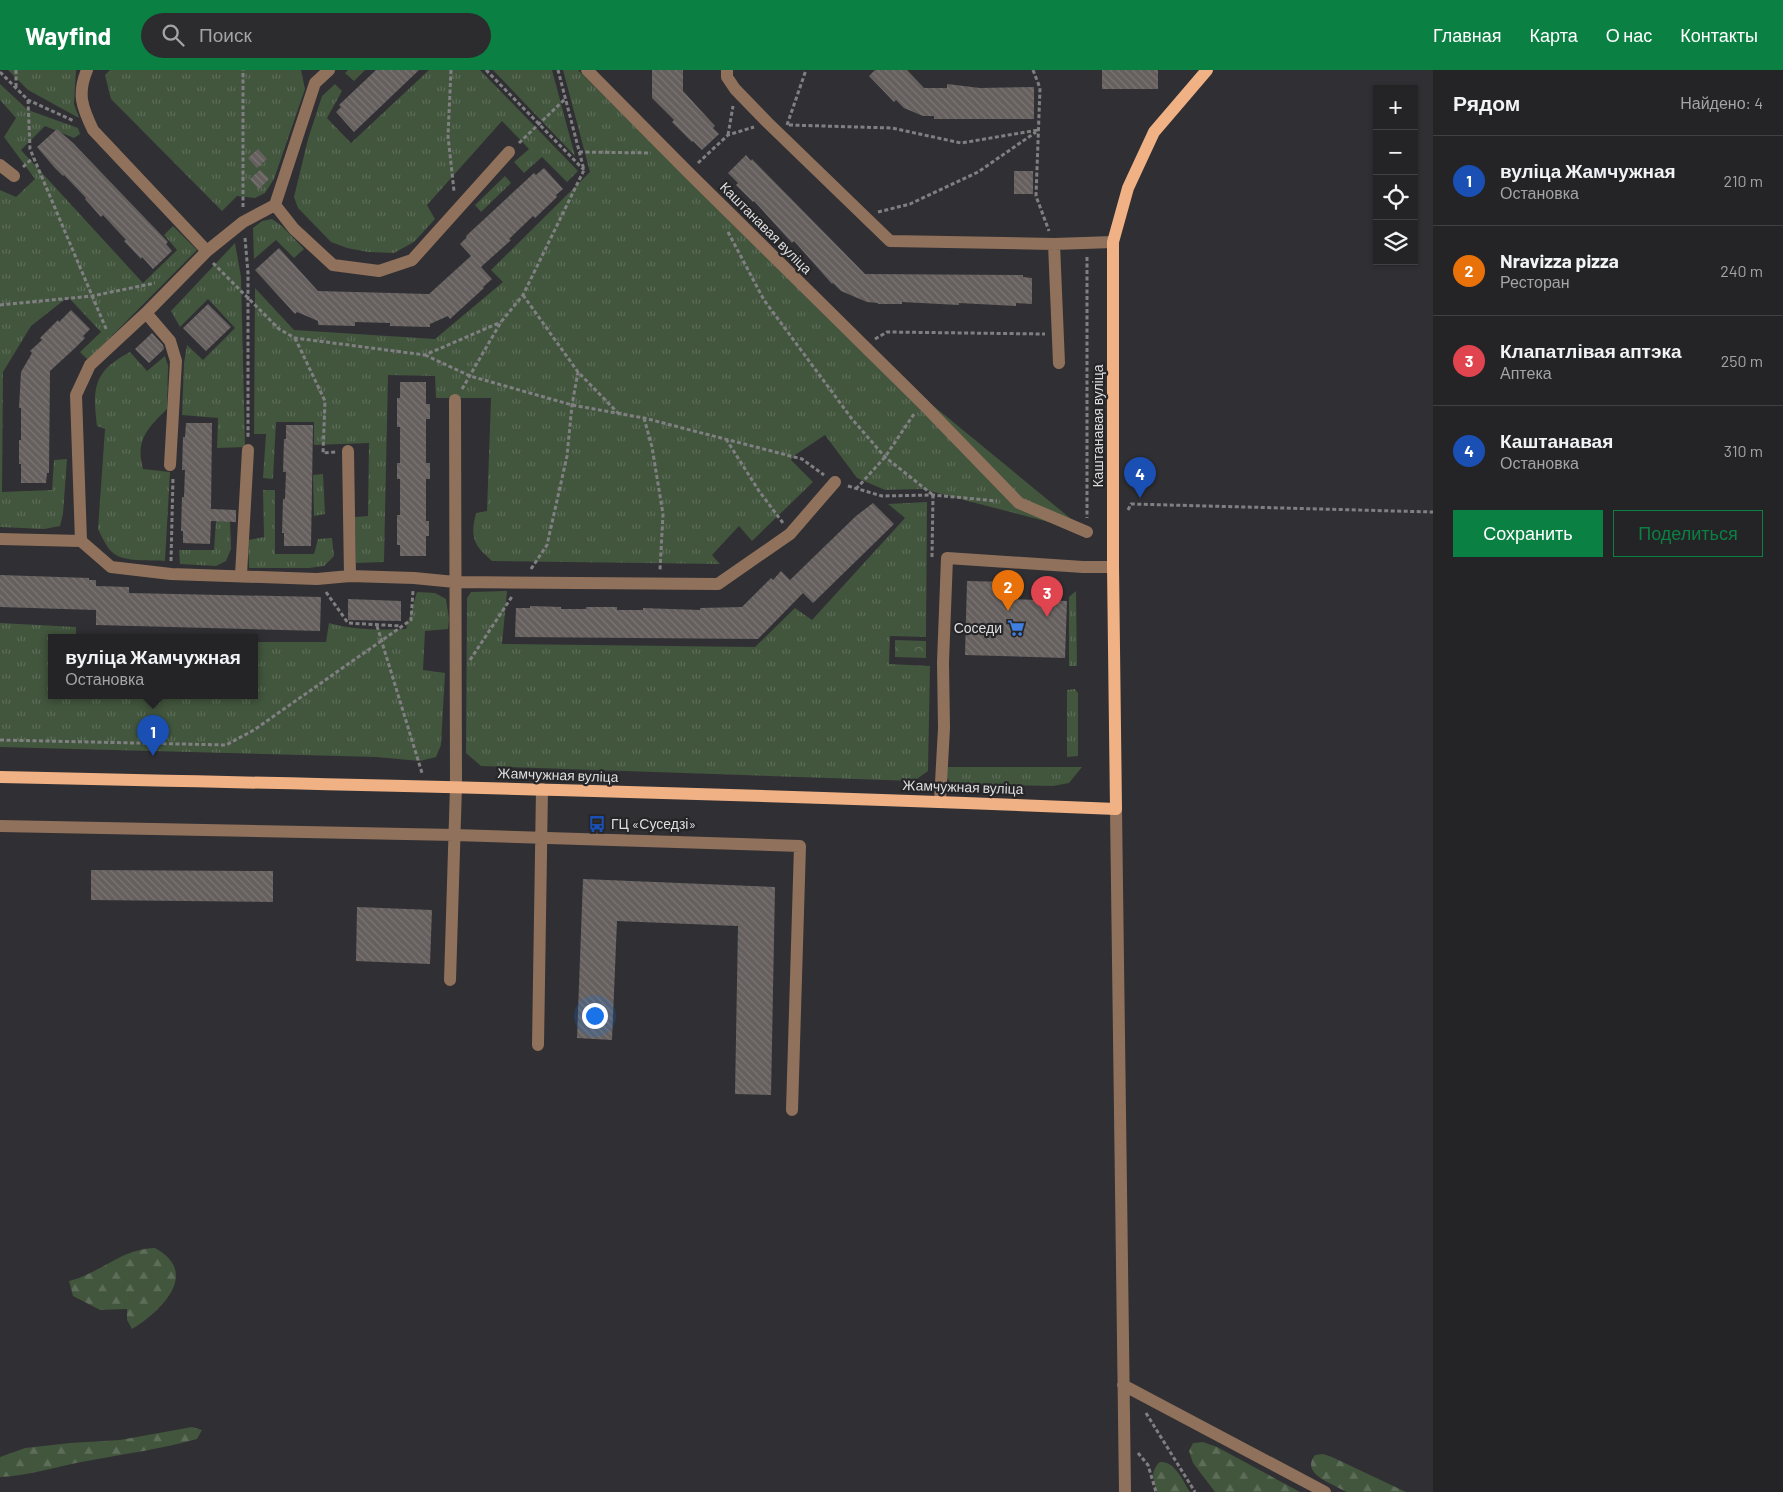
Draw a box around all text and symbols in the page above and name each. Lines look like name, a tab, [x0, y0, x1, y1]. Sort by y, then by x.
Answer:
search box	[141, 13, 491, 58]
text: Wayfind	[25, 21, 111, 50]
icon: search	[159, 21, 187, 49]
text: Поиск	[199, 23, 252, 46]
text: Главная	[1433, 24, 1502, 46]
text: Карта	[1530, 24, 1578, 46]
text: О нас	[1606, 24, 1652, 46]
text: Контакты	[1680, 24, 1758, 46]
map controls	[1373, 85, 1418, 265]
button: +	[1373, 85, 1418, 130]
text: Рядом	[1453, 90, 1520, 115]
text: Найдено: 4	[1680, 93, 1763, 112]
button: −	[1373, 130, 1418, 175]
text: вуліца Жамчужная	[1500, 159, 1676, 182]
text: 1	[1466, 171, 1472, 190]
text: 210 m	[1724, 171, 1763, 190]
button: locate	[1373, 175, 1418, 220]
street label: Каштанавая вуліца	[717, 178, 816, 277]
text: Остановка	[1500, 183, 1579, 202]
button: layers	[1373, 220, 1418, 265]
text: Nravizza pizza	[1500, 249, 1619, 272]
text: 2	[1465, 261, 1473, 280]
text: 240 m	[1720, 261, 1763, 280]
text: Ресторан	[1500, 272, 1570, 291]
text: Клапатлівая аптэка	[1500, 339, 1681, 362]
text: 3	[1465, 351, 1473, 370]
text: 250 m	[1721, 351, 1763, 370]
text: Аптека	[1500, 363, 1552, 382]
street label: Каштанавая вуліца	[1089, 364, 1106, 488]
text: Каштанавая	[1500, 429, 1613, 452]
text: 4	[1464, 441, 1474, 460]
text: 310 m	[1724, 441, 1763, 460]
text: Остановка	[1500, 453, 1579, 472]
pin: 4	[1124, 457, 1156, 498]
button: Сохранить	[1453, 510, 1603, 557]
button: Поделиться	[1613, 510, 1763, 557]
pin: 2	[992, 570, 1024, 611]
pin: 3	[1031, 576, 1063, 617]
supermarket icon: Соседи	[1006, 618, 1026, 638]
place label: Соседи	[954, 619, 1002, 636]
popup	[48, 634, 258, 699]
text: вуліца Жамчужная	[65, 645, 241, 668]
text: Остановка	[65, 669, 144, 688]
pin: 1	[137, 715, 169, 756]
street label: Жамчужная вуліца	[497, 764, 619, 785]
street label: Жамчужная вуліца	[902, 776, 1024, 797]
bus stop icon: ГЦ «Суседзі»	[587, 814, 607, 834]
place label: ГЦ «Суседзі»	[611, 815, 696, 832]
your location	[582, 1003, 608, 1029]

